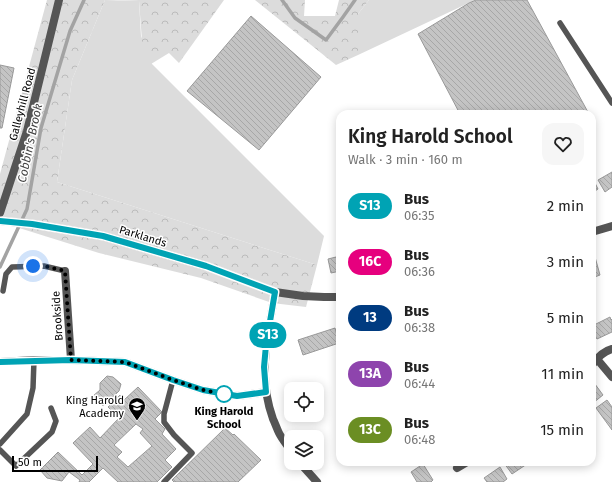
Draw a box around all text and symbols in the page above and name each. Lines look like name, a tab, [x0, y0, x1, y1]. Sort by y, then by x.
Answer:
street label: Galleyhill Road	[7, 66, 38, 142]
water label: Cobbin's Brook	[15, 102, 45, 184]
button: heart	[542, 123, 584, 165]
text: King Harold School	[348, 125, 513, 148]
text: Walk · 3 min · 160 m	[348, 152, 463, 167]
text: Bus	[404, 190, 429, 208]
text: S13	[359, 197, 381, 214]
text: 2 min	[547, 197, 584, 215]
text: 06:35	[404, 208, 434, 223]
street label: Parklands	[118, 223, 168, 250]
text: Bus	[404, 246, 429, 264]
text: 16C	[359, 253, 381, 270]
text: 3 min	[547, 253, 584, 271]
your location	[23, 256, 43, 276]
text: 06:36	[404, 264, 435, 279]
street label: Brookside	[49, 291, 66, 341]
text: Bus	[404, 302, 429, 320]
text: 13	[363, 309, 377, 326]
text: 5 min	[547, 309, 584, 327]
text: 06:38	[404, 320, 435, 335]
line badge: S13	[245, 322, 291, 348]
text: S13	[257, 326, 279, 343]
text: Bus	[404, 358, 429, 376]
text: 13A	[359, 365, 381, 382]
text: 11 min	[541, 365, 584, 383]
text: 06:44	[404, 376, 435, 391]
map controls	[284, 382, 324, 470]
button: locate	[284, 382, 324, 422]
marker: King Harold School	[215, 385, 233, 403]
place label: King Harold Academy	[66, 394, 125, 420]
school or university icon: King Harold Academy	[127, 396, 147, 421]
place label: King Harold School	[195, 405, 253, 431]
text: Bus	[404, 414, 429, 432]
text: 13C	[359, 421, 381, 438]
text: 15 min	[540, 421, 584, 439]
button: layers	[284, 430, 324, 470]
text: 06:48	[404, 432, 435, 447]
scale bar	[12, 454, 98, 473]
text: 50 m	[18, 456, 42, 469]

